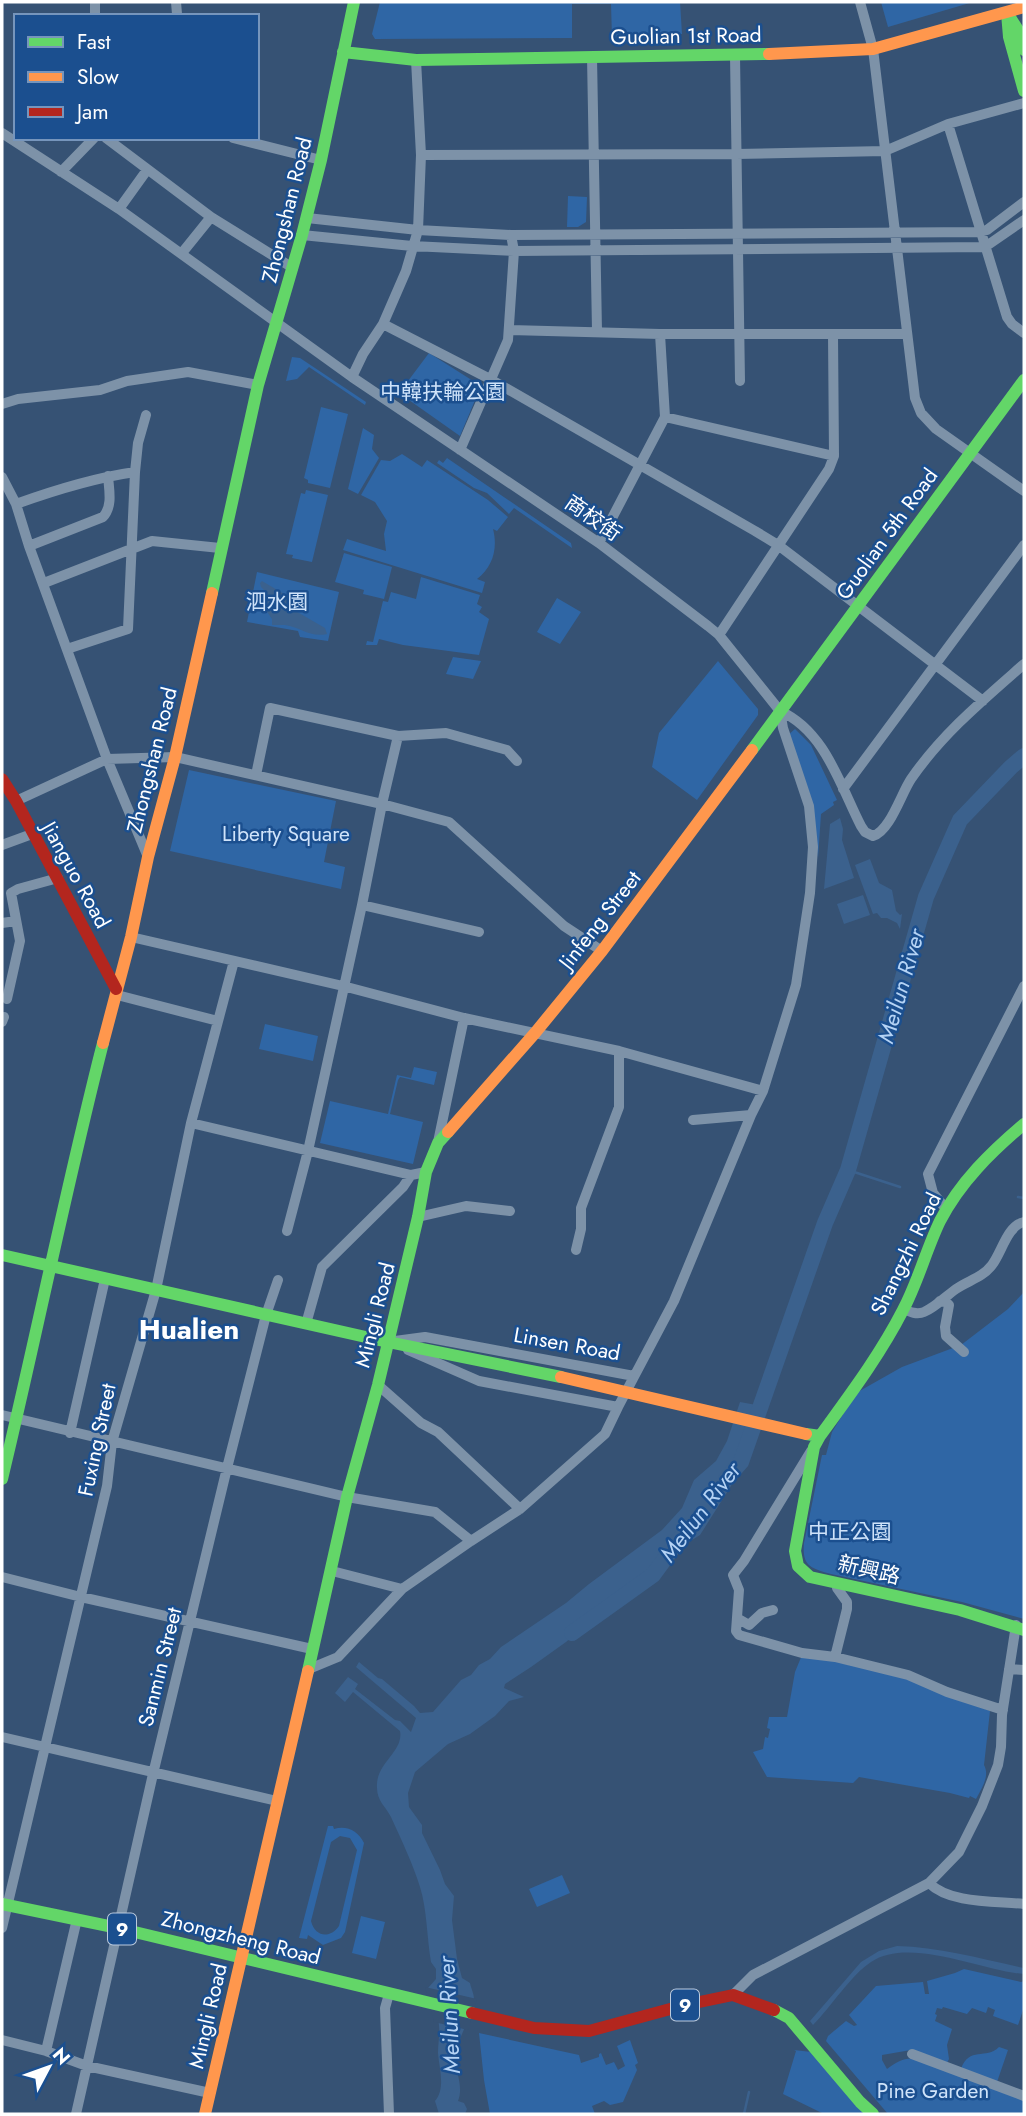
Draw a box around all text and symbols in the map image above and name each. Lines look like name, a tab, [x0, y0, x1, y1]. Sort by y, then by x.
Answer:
legend	[14, 14, 259, 140]
street label: Guolian 1st Road	[610, 20, 762, 52]
text: Fast	[77, 27, 110, 57]
text: Slow	[77, 62, 119, 92]
text: Jam	[74, 97, 109, 127]
street label: Zhongshan Road	[254, 134, 320, 286]
park label: 中韓扶輪公園	[380, 377, 506, 407]
street label: Guolian 5th Road	[829, 462, 945, 606]
street label: 商校街	[559, 488, 627, 548]
park label: 泗水園	[246, 587, 309, 617]
street label: Zhongshan Road	[119, 684, 185, 836]
street label: Jianguo Road	[33, 814, 118, 934]
park label: Liberty Square	[222, 819, 350, 849]
street label: Jinfeng Street	[550, 864, 648, 978]
water label: Meilun River	[868, 923, 934, 1047]
street label: Shangzhi Road	[863, 1187, 949, 1321]
street label: Mingli Road	[347, 1259, 403, 1371]
district label: Hualien	[139, 1309, 239, 1350]
street label: Linsen Road	[511, 1320, 623, 1368]
street label: Fuxing Street	[70, 1381, 124, 1499]
water label: Meilun River	[651, 1454, 750, 1569]
park label: 中正公園	[808, 1517, 892, 1547]
street label: 新興路	[835, 1548, 903, 1592]
street label: Sanmin Street	[131, 1604, 189, 1730]
street label: Zhongzheng Road	[158, 1904, 324, 1972]
road number: 9	[108, 1913, 136, 1944]
water label: Meilun River	[429, 1954, 469, 2075]
street label: Mingli Road	[181, 1960, 235, 2072]
road number: 9	[671, 1990, 699, 2021]
north arrow	[14, 2032, 84, 2102]
text: N	[46, 2042, 77, 2071]
park label: Pine Garden	[877, 2076, 989, 2106]

